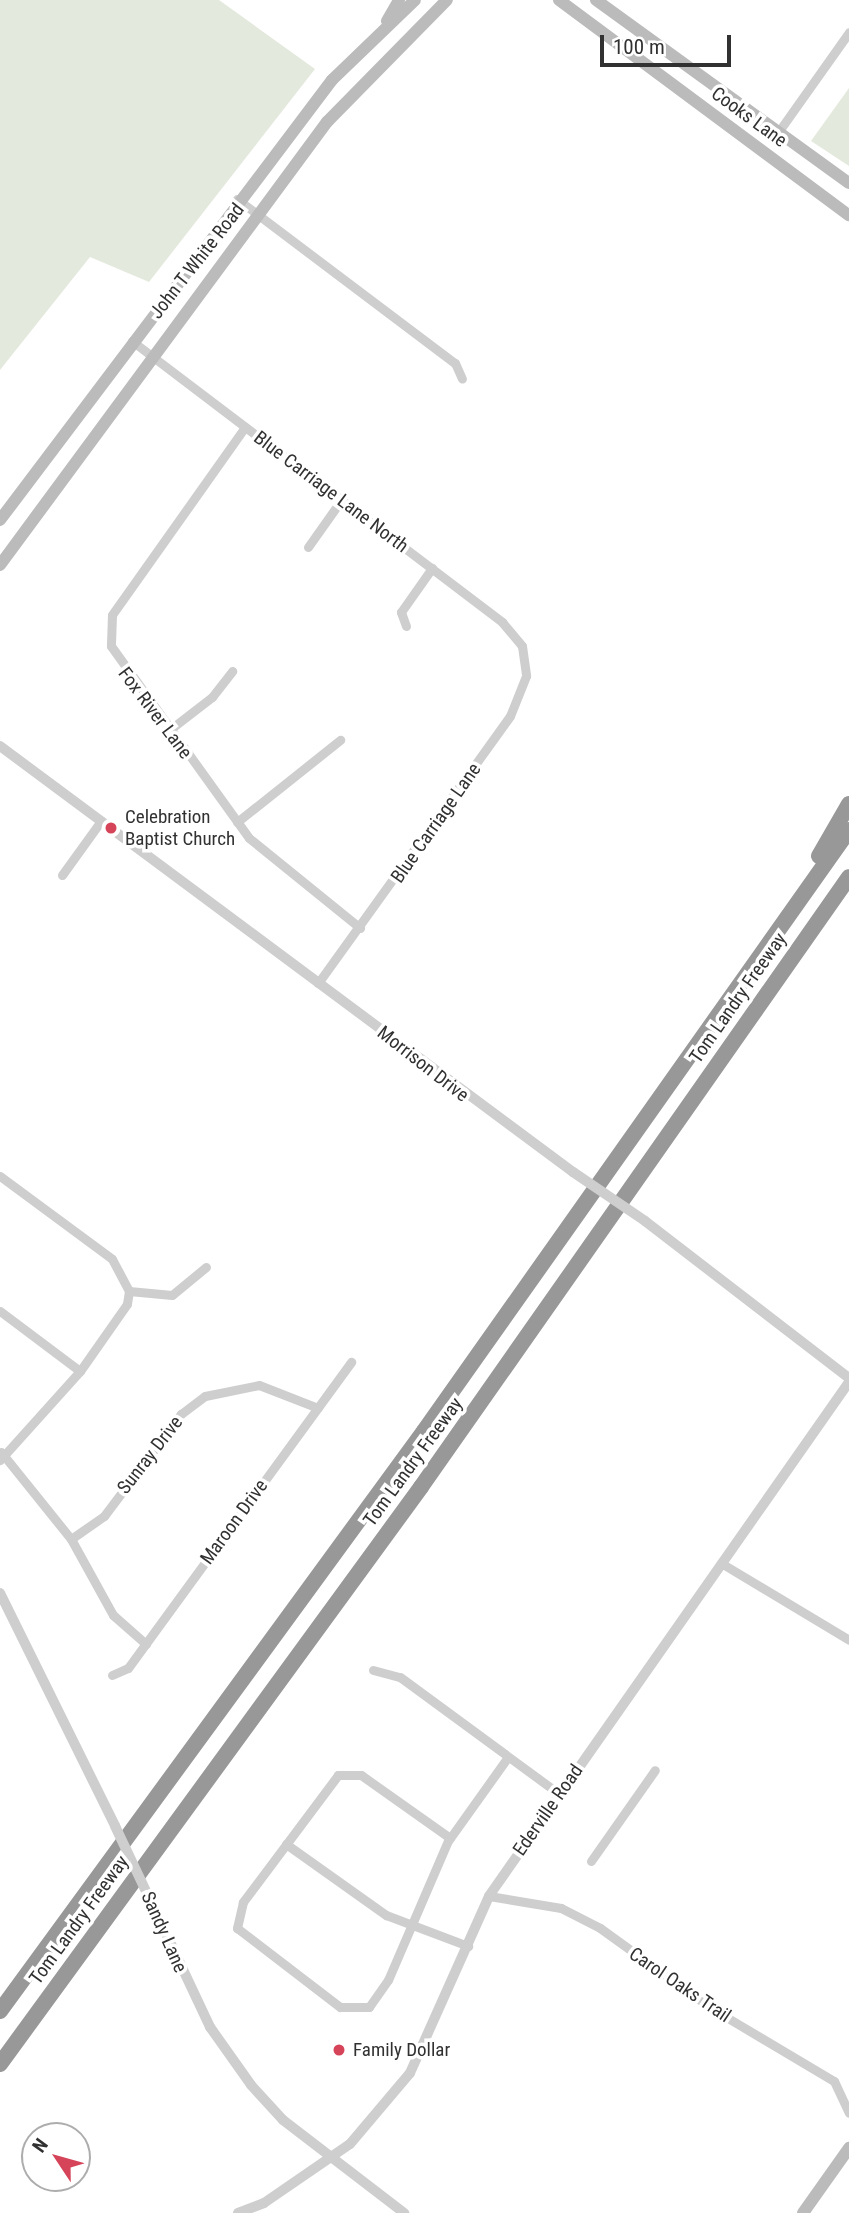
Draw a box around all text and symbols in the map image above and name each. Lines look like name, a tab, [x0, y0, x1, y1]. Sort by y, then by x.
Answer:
scale bar	[604, 21, 735, 65]
text: 100 m	[613, 35, 665, 59]
street label: Cooks Lane	[707, 82, 791, 152]
street label: John T White Road	[145, 199, 249, 323]
street label: Blue Carriage Lane North	[249, 426, 413, 558]
street label: Fox River Lane	[113, 663, 197, 763]
street label: Blue Carriage Lane	[386, 759, 486, 887]
place label: Celebration Baptist Church	[125, 806, 235, 850]
marker: Celebration Baptist Church	[103, 820, 119, 836]
street label: Tom Landry Freeway	[685, 929, 791, 1067]
street label: Morrison Drive	[373, 1021, 473, 1107]
street label: Tom Landry Freeway	[359, 1393, 467, 1531]
street label: Sunray Drive	[112, 1411, 188, 1499]
street label: Maroon Drive	[196, 1475, 272, 1569]
street label: Ederville Road	[508, 1760, 588, 1860]
street label: Tom Landry Freeway	[25, 1851, 133, 1989]
street label: Sandy Lane	[136, 1888, 192, 1976]
street label: Carol Oaks Trail	[625, 1942, 735, 2028]
place label: Family Dollar	[353, 2039, 450, 2061]
marker: Family Dollar	[331, 2042, 347, 2058]
north arrow	[21, 2122, 91, 2192]
text: N	[27, 2134, 53, 2157]

